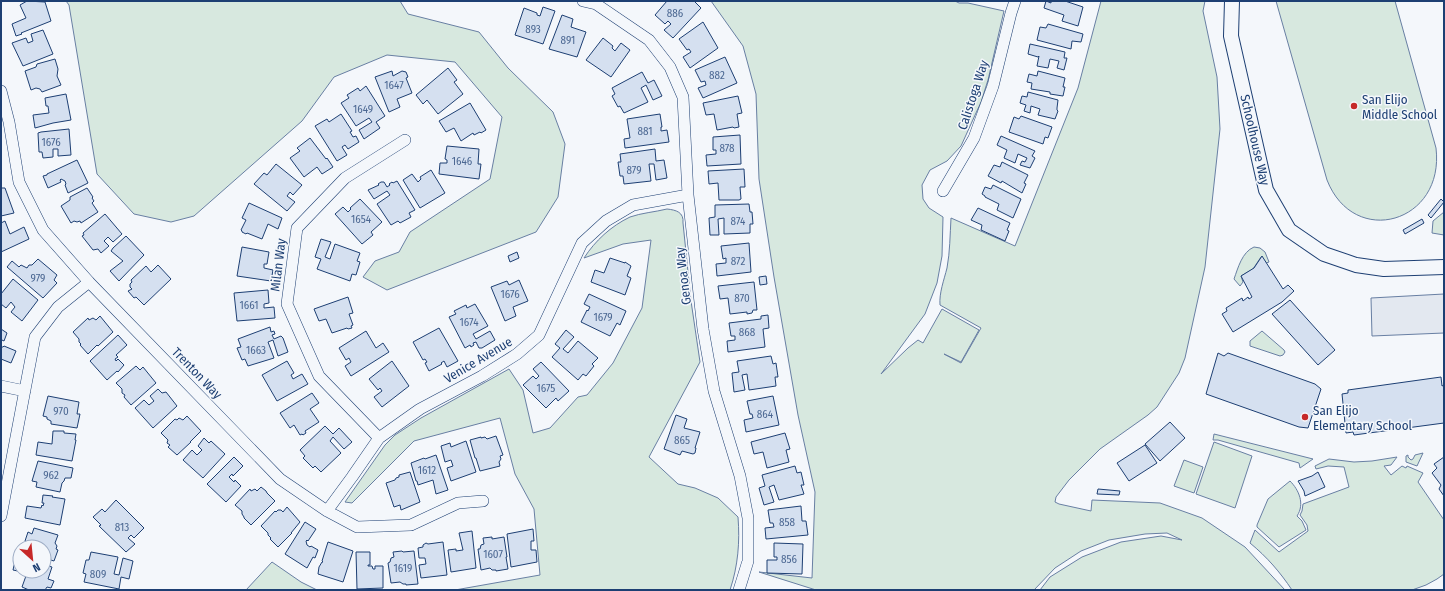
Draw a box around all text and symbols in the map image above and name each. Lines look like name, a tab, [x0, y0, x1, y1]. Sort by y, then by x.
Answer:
house number: 886	[667, 7, 684, 20]
house number: 893	[525, 23, 541, 36]
house number: 891	[561, 34, 575, 47]
street label: Calistoga Way	[955, 58, 991, 132]
house number: 882	[709, 69, 725, 82]
house number: 1647	[384, 79, 404, 92]
place label: San Elijo Middle School	[1362, 92, 1438, 122]
street label: Schoolhouse Way	[1237, 93, 1273, 187]
marker: San Elijo Middle School	[1349, 101, 1359, 111]
house number: 1649	[353, 103, 373, 116]
house number: 881	[637, 125, 653, 138]
house number: 1676	[41, 136, 61, 149]
house number: 878	[719, 142, 735, 155]
house number: 1646	[452, 155, 473, 168]
house number: 879	[627, 164, 642, 177]
house number: 1654	[351, 213, 372, 226]
house number: 874	[731, 215, 746, 228]
street label: Milan Way	[267, 237, 289, 292]
street label: Genoa Way	[672, 246, 694, 306]
house number: 872	[731, 255, 745, 268]
house number: 979	[31, 272, 45, 285]
house number: 1676	[500, 288, 520, 301]
house number: 870	[734, 292, 750, 305]
house number: 1661	[240, 299, 259, 312]
house number: 1679	[593, 311, 613, 324]
house number: 1674	[460, 316, 479, 329]
house number: 868	[739, 326, 756, 339]
street label: Venice Avenue	[441, 334, 515, 386]
street label: Trenton Way	[169, 344, 225, 402]
house number: 1663	[246, 344, 266, 357]
house number: 1675	[537, 382, 555, 395]
place label: San Elijo Elementary School	[1313, 403, 1413, 433]
house number: 970	[53, 405, 69, 418]
house number: 864	[757, 408, 774, 421]
marker: San Elijo Elementary School	[1300, 412, 1310, 422]
house number: 865	[674, 434, 690, 447]
house number: 1612	[418, 464, 436, 477]
house number: 962	[43, 469, 59, 482]
house number: 858	[779, 516, 796, 529]
house number: 813	[115, 521, 129, 534]
north arrow	[12, 539, 52, 579]
house number: 1607	[483, 548, 503, 561]
house number: 856	[781, 553, 798, 566]
text: N	[30, 560, 42, 575]
house number: 1619	[394, 562, 412, 575]
house number: 809	[90, 568, 106, 581]

